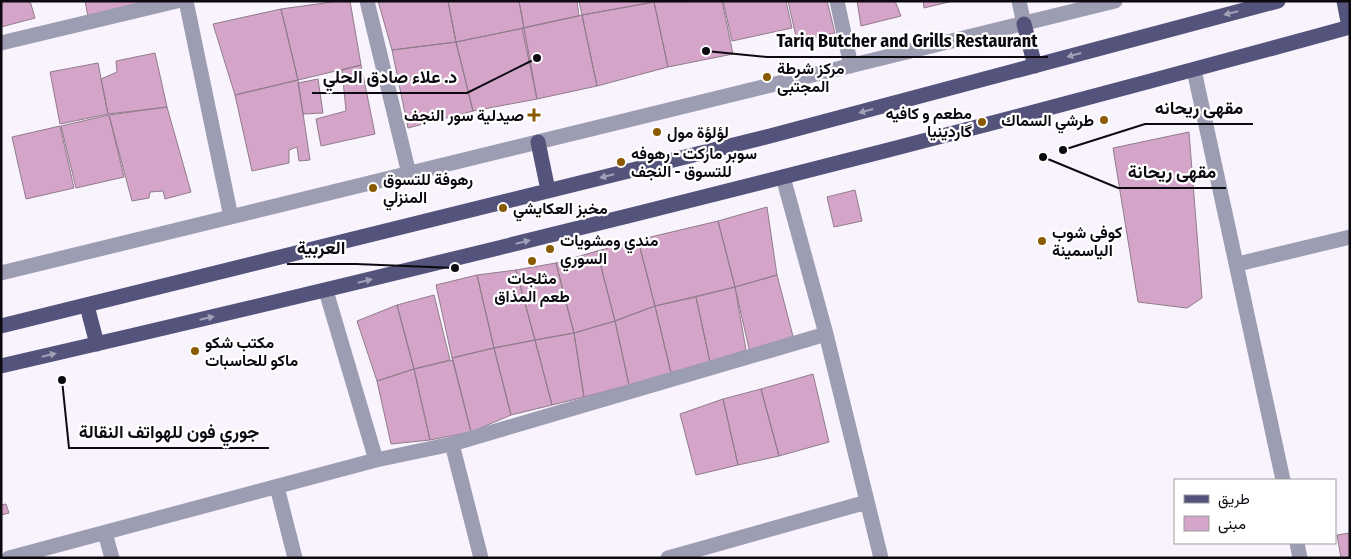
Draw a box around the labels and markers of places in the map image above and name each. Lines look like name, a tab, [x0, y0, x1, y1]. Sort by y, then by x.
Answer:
callout: Tariq Butcher and Grills Restaurant	[767, 24, 1048, 57]
place label: مركز شرطة المجتبى	[777, 59, 845, 96]
callout: د. علاء صادق الحلي	[312, 60, 467, 93]
marker: مركز شرطة المجتبى	[761, 71, 773, 83]
callout: مقهى ريحانه	[1145, 91, 1253, 124]
place label: مطعم و كافيه گاردينيا	[886, 104, 972, 142]
place label: صيدلية سور النجف	[404, 106, 524, 126]
marker: صيدلية سور النجف	[528, 109, 540, 121]
place label: طرشي السماك	[1001, 111, 1094, 134]
marker: طرشي السماك	[1098, 114, 1110, 126]
marker: مطعم و كافيه گاردينيا	[976, 116, 988, 128]
place label: لؤلؤة مول	[667, 123, 729, 143]
marker: لؤلؤة مول	[651, 126, 663, 138]
place label: سوبر ماركت - رهوفه للتسوق - النجف	[631, 144, 757, 182]
callout: مقهى ريحانة	[1118, 155, 1226, 188]
marker: سوبر ماركت - رهوفه للتسوق - النجف	[615, 156, 627, 168]
place label: رهوفة للتسوق المنزلي	[383, 170, 473, 211]
marker: رهوفة للتسوق المنزلي	[367, 182, 379, 194]
place label: مخبز العكايشي	[513, 199, 608, 222]
marker: مخبز العكايشي	[497, 202, 509, 214]
place label: كوفي شوب الياسمينة	[1052, 223, 1122, 260]
callout: العربية	[287, 231, 356, 264]
place label: مندي ومشويات السوري	[560, 231, 659, 272]
marker: كوفي شوب الياسمينة	[1036, 235, 1048, 247]
marker: مندي ومشويات السوري	[544, 243, 556, 255]
marker: مثلجات طعم المذاق	[526, 255, 538, 267]
place label: مثلجات طعم المذاق	[494, 269, 570, 307]
place label: مكتب شكو ماكو للحاسبات	[205, 333, 298, 371]
marker: مكتب شكو ماكو للحاسبات	[189, 345, 201, 357]
callout: جوري فون للهواتف النقالة	[69, 415, 269, 448]

